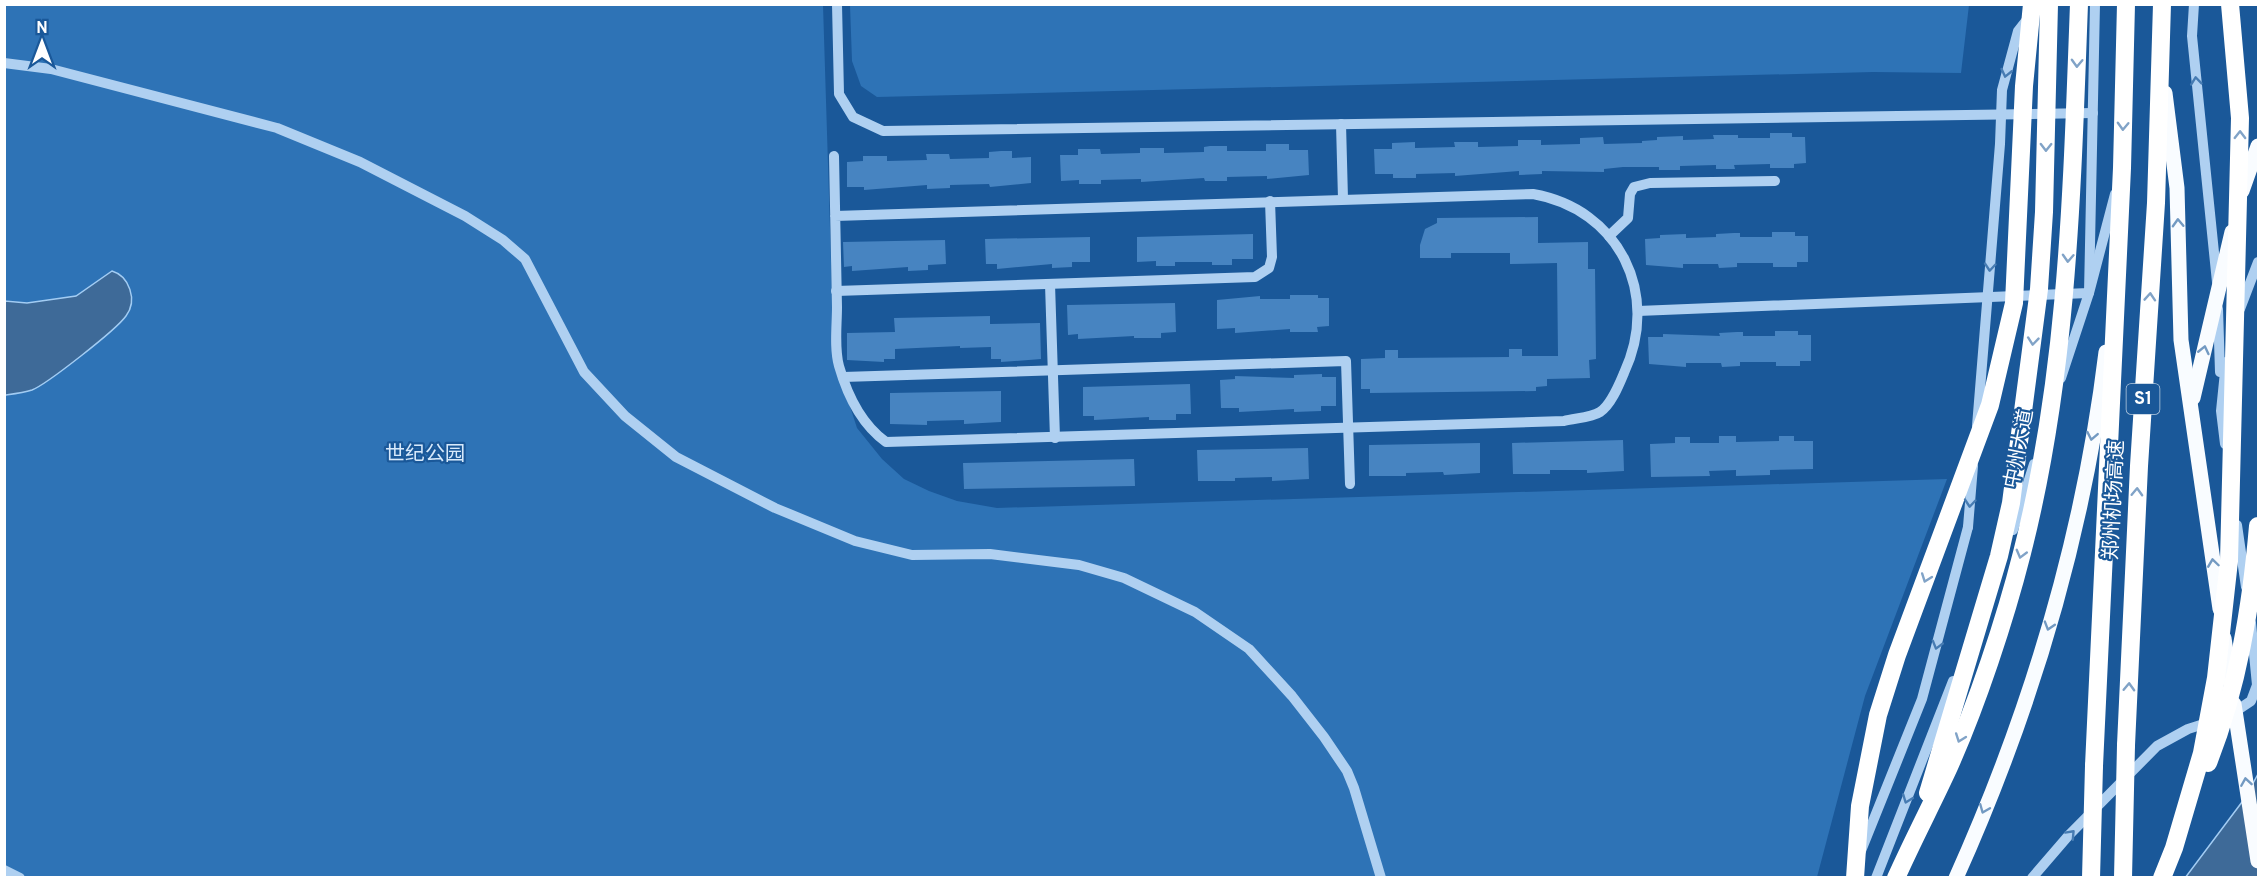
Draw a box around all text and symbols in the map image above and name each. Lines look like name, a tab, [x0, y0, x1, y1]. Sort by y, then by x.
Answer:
north arrow	[12, 12, 72, 72]
text: N	[36, 19, 48, 39]
one-way arrow	[2070, 58, 2083, 67]
one-way arrow	[2000, 67, 2013, 77]
one-way arrow	[2190, 76, 2203, 85]
one-way arrow	[2117, 121, 2129, 130]
one-way arrow	[2234, 130, 2246, 139]
one-way arrow	[2039, 142, 2052, 151]
one-way arrow	[2171, 219, 2184, 228]
one-way arrow	[2062, 253, 2075, 262]
one-way arrow	[1984, 262, 1997, 271]
one-way arrow	[2143, 293, 2156, 302]
one-way arrow	[2027, 337, 2040, 346]
one-way arrow	[2197, 345, 2210, 355]
road number: S1	[2126, 384, 2160, 414]
street label: 中州大道	[2000, 407, 2040, 491]
one-way arrow	[2086, 431, 2099, 441]
street label: 郑州机场高速	[2099, 439, 2131, 561]
park label: 世纪公园	[385, 442, 465, 468]
one-way arrow	[2131, 487, 2144, 496]
one-way arrow	[1964, 499, 1977, 508]
one-way arrow	[2016, 548, 2029, 558]
one-way arrow	[2208, 558, 2220, 567]
one-way arrow	[1921, 571, 1933, 582]
one-way arrow	[2044, 620, 2056, 631]
one-way arrow	[1932, 639, 1944, 650]
one-way arrow	[2123, 682, 2135, 691]
one-way arrow	[1954, 733, 1967, 743]
one-way arrow	[2240, 778, 2253, 788]
one-way arrow	[1902, 793, 1914, 804]
one-way arrow	[1979, 803, 1991, 814]
one-way arrow	[2064, 830, 2075, 840]

